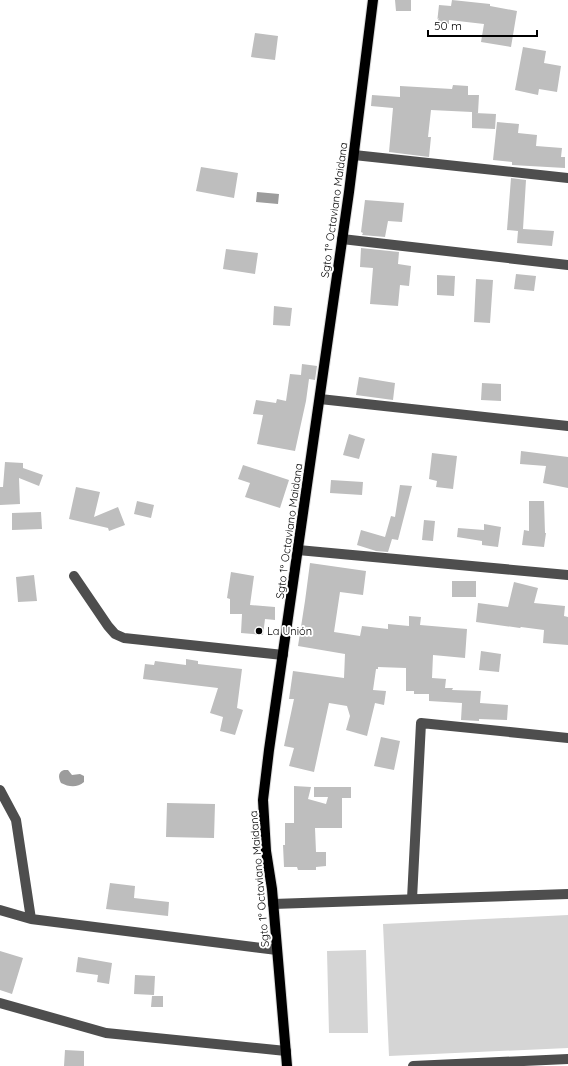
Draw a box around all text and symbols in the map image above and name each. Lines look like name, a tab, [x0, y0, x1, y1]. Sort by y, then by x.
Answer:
scale bar	[428, 12, 537, 38]
text: 50 m	[434, 18, 462, 33]
street label: Sgto 1° Octaviano Maidana	[318, 141, 350, 279]
street label: Sgto 1° Octaviano Maidana	[273, 462, 305, 600]
place label: La Unión	[267, 624, 312, 638]
marker: La Unión	[254, 626, 264, 636]
street label: Sgto 1° Octaviano Maidana	[246, 810, 272, 948]

